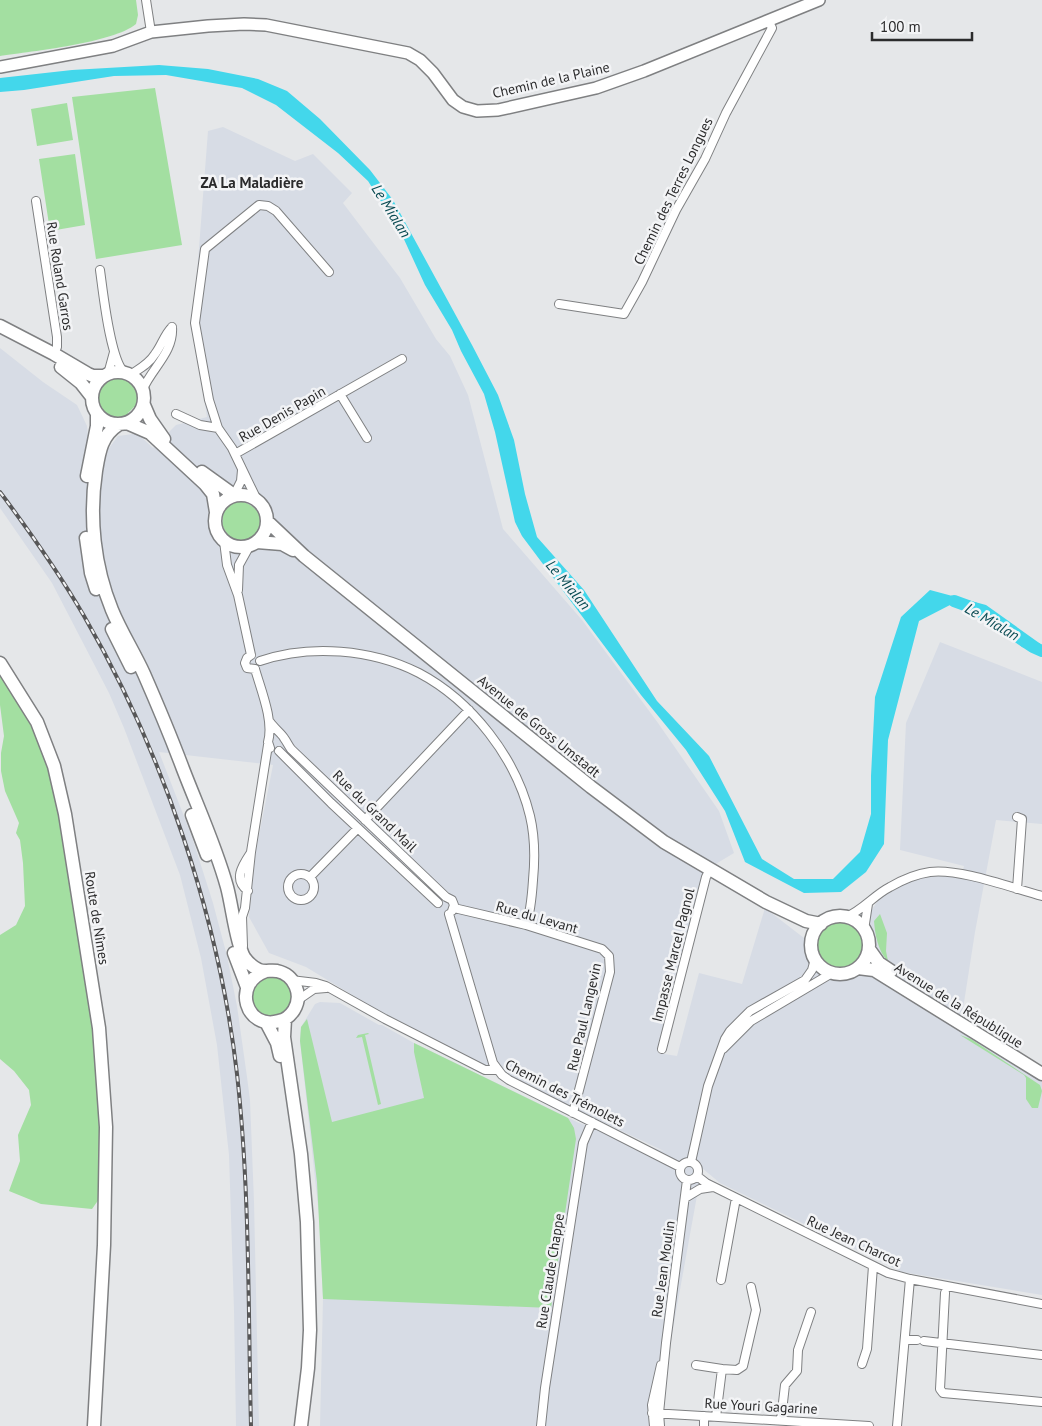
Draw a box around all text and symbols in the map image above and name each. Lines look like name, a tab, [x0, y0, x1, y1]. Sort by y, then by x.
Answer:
scale bar	[872, 10, 972, 42]
text: 100 m	[880, 17, 921, 36]
street label: Chemin de la Plaine	[491, 58, 611, 102]
street label: Chemin des Terres Longues	[629, 114, 717, 268]
district label: ZA La Maladière	[201, 173, 304, 192]
water label: Le Mialan	[368, 180, 415, 241]
street label: Rue Roland Garros	[42, 220, 78, 332]
street label: Rue Denis Papin	[235, 382, 329, 446]
water label: Le Mialan	[542, 556, 595, 614]
water label: Le Mialan	[962, 598, 1023, 645]
street label: Avenue de Gross Umstadt	[474, 671, 604, 781]
street label: Rue du Grand Mail	[329, 766, 421, 856]
street label: Route de Nîmes	[81, 870, 113, 966]
street label: Impasse Marcel Pagnol	[648, 886, 698, 1024]
street label: Rue du Levant	[494, 897, 580, 937]
street label: Avenue de la République	[891, 958, 1027, 1052]
street label: Rue Paul Langevin	[563, 961, 605, 1073]
street label: Chemin des Trémolets	[502, 1055, 628, 1131]
street label: Rue Jean Charcot	[804, 1211, 904, 1271]
street label: Rue Claude Chappe	[532, 1212, 568, 1330]
street label: Rue Jean Moulin	[647, 1219, 679, 1319]
street label: Rue Youri Gagarine	[704, 1394, 818, 1418]

